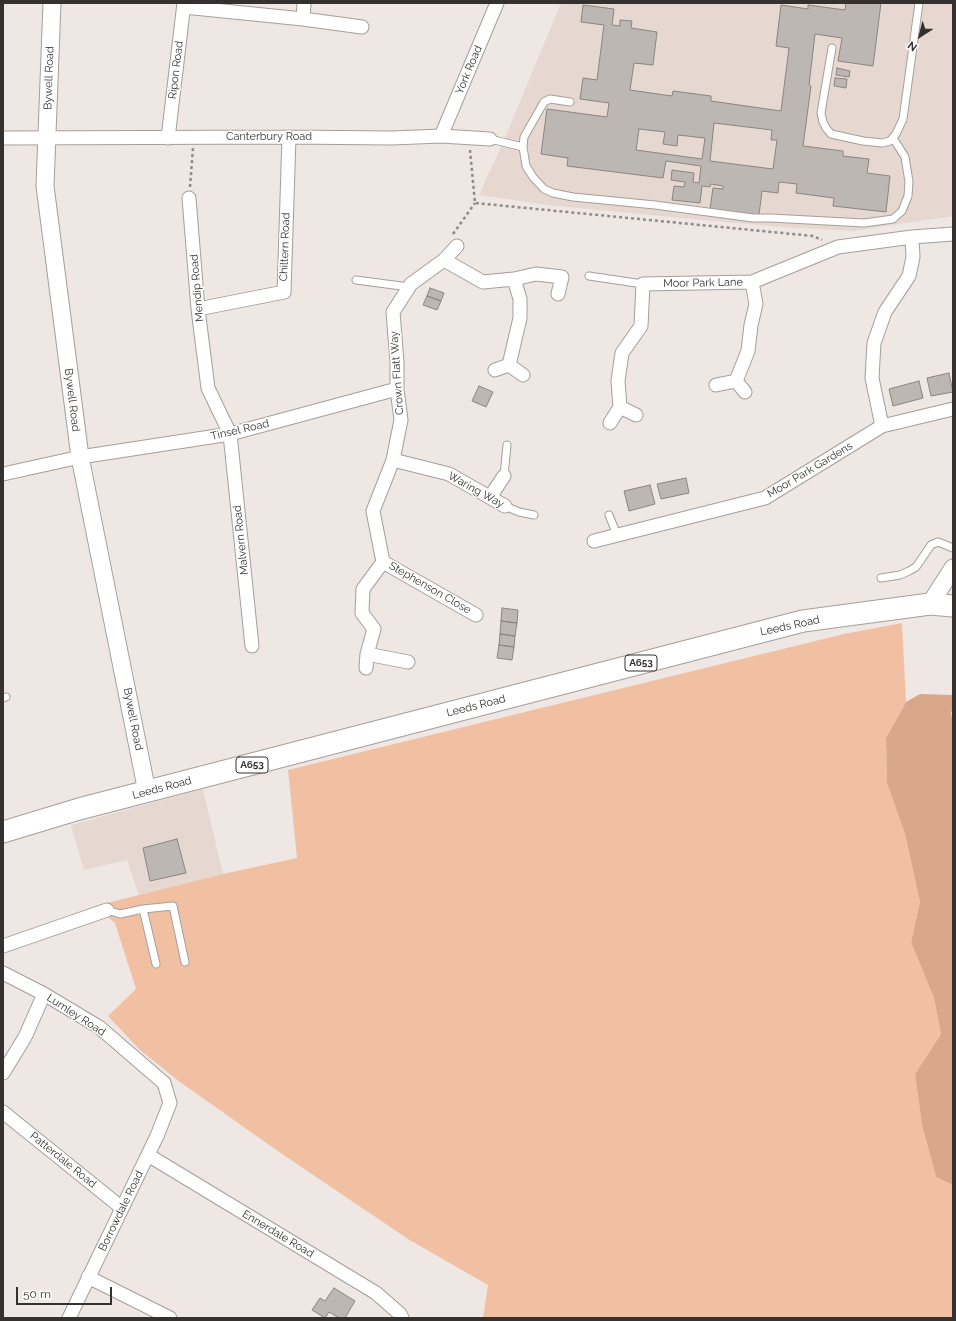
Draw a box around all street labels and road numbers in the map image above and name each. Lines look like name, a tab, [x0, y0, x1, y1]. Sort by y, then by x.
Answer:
street label: Ripon Road	[166, 40, 186, 100]
street label: York Road	[453, 44, 485, 96]
street label: Bywell Road	[41, 46, 57, 110]
street label: Canterbury Road	[226, 130, 312, 144]
street label: Chiltern Road	[277, 212, 293, 282]
street label: Mendip Road	[187, 254, 207, 322]
street label: Moor Park Lane	[663, 276, 743, 290]
street label: Crown Flatt Way	[387, 331, 407, 415]
street label: Bywell Road	[62, 368, 82, 432]
street label: Tinsel Road	[210, 417, 270, 443]
street label: Moor Park Gardens	[765, 439, 855, 501]
street label: Waring Way	[446, 469, 506, 511]
street label: Malvern Road	[231, 505, 251, 575]
street label: Stephenson Close	[387, 559, 473, 617]
street label: Leeds Road	[759, 613, 821, 639]
road number: A653	[625, 655, 657, 671]
street label: Bywell Road	[120, 687, 146, 751]
street label: Leeds Road	[445, 692, 507, 720]
road number: A653	[236, 757, 268, 773]
street label: Leeds Road	[131, 774, 193, 802]
street label: Lumley Road	[44, 991, 108, 1039]
street label: Patterdale Road	[27, 1129, 99, 1191]
street label: Borrowdale Road	[96, 1169, 146, 1253]
street label: Ennerdale Road	[240, 1207, 316, 1261]

